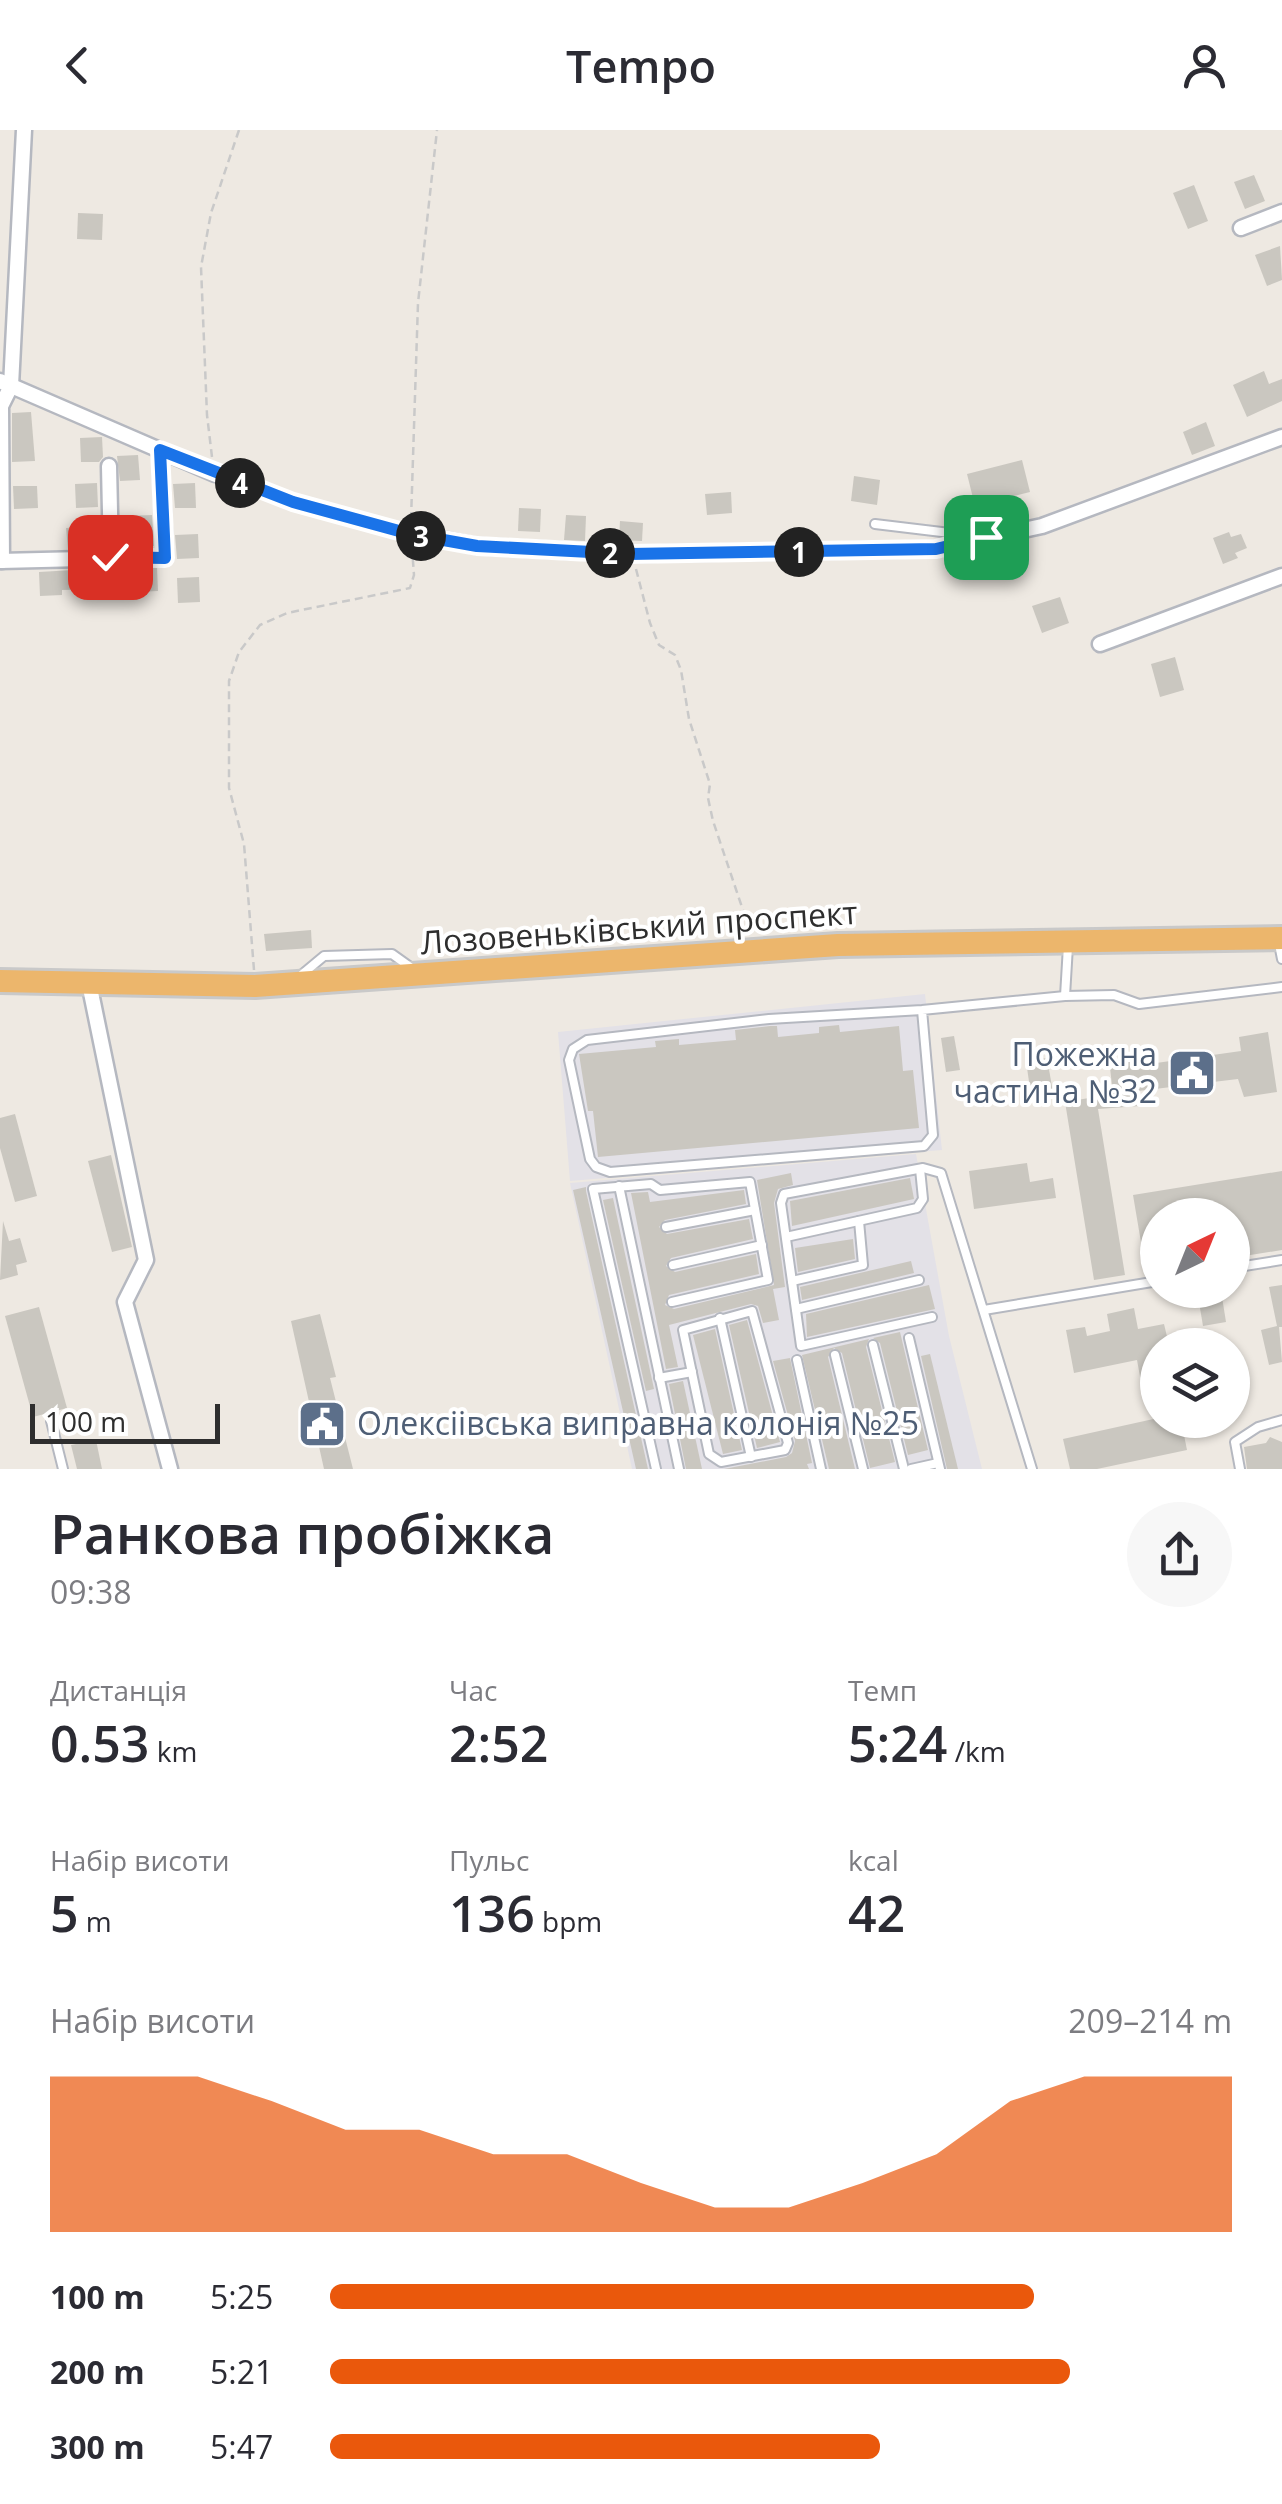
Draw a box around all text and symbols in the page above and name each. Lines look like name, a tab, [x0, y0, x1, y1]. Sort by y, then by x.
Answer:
text: Tempo	[566, 35, 716, 96]
icon: back	[50, 38, 105, 93]
icon: person	[1177, 38, 1232, 93]
pin: 4	[215, 458, 265, 508]
text: 4	[232, 464, 248, 502]
pin	[944, 495, 1029, 580]
icon: arrive	[959, 510, 1014, 565]
pin: 3	[396, 511, 446, 561]
pin	[68, 515, 153, 600]
text: 3	[413, 517, 429, 555]
pin: 1	[774, 527, 824, 577]
pin: 2	[585, 528, 635, 578]
icon: check	[83, 530, 138, 585]
text: 1	[791, 533, 807, 571]
text: 2	[602, 534, 618, 572]
street label: Лозовеньківський проспект	[419, 890, 859, 963]
place label: Пожежна частина №32	[954, 1032, 1157, 1112]
public building icon: Пожежна частина №32	[1166, 1047, 1218, 1099]
north arrow	[1140, 1198, 1250, 1308]
map controls	[1140, 1198, 1250, 1438]
button: layers	[1140, 1328, 1250, 1438]
public building icon: Олексіівська виправна колонія №25	[296, 1398, 348, 1450]
scale bar	[30, 1399, 220, 1444]
place label: Олексіівська виправна колонія №25	[357, 1401, 919, 1444]
text: 100 m	[45, 1402, 126, 1440]
text: Ранкова пробіжка	[50, 1495, 554, 1570]
button: share	[1127, 1502, 1232, 1607]
text: 09:38	[50, 1570, 132, 1613]
text: Дистанція	[50, 1671, 187, 1709]
text: Час	[449, 1671, 497, 1709]
text: Темп	[848, 1671, 917, 1709]
text: 0.53	[50, 1709, 149, 1777]
text: 2:52	[449, 1709, 548, 1777]
text: 5:24	[848, 1709, 947, 1777]
text: km	[149, 1732, 197, 1770]
text: /km	[947, 1732, 1006, 1770]
text: Набір висоти	[50, 1841, 229, 1879]
text: Пульс	[449, 1841, 529, 1879]
text: kcal	[848, 1841, 899, 1879]
text: 5	[50, 1879, 79, 1947]
text: 136	[449, 1879, 535, 1947]
text: 42	[848, 1879, 905, 1947]
text: m	[79, 1902, 112, 1940]
text: bpm	[535, 1902, 602, 1940]
text: Набір висоти	[50, 1999, 255, 2042]
text: 209–214 m	[1068, 1999, 1232, 2042]
text: 100 m	[50, 2275, 145, 2318]
text: 5:25	[210, 2275, 273, 2318]
text: 200 m	[50, 2350, 145, 2393]
text: 5:21	[210, 2350, 273, 2393]
text: 300 m	[50, 2425, 145, 2468]
text: 5:47	[210, 2425, 273, 2468]

